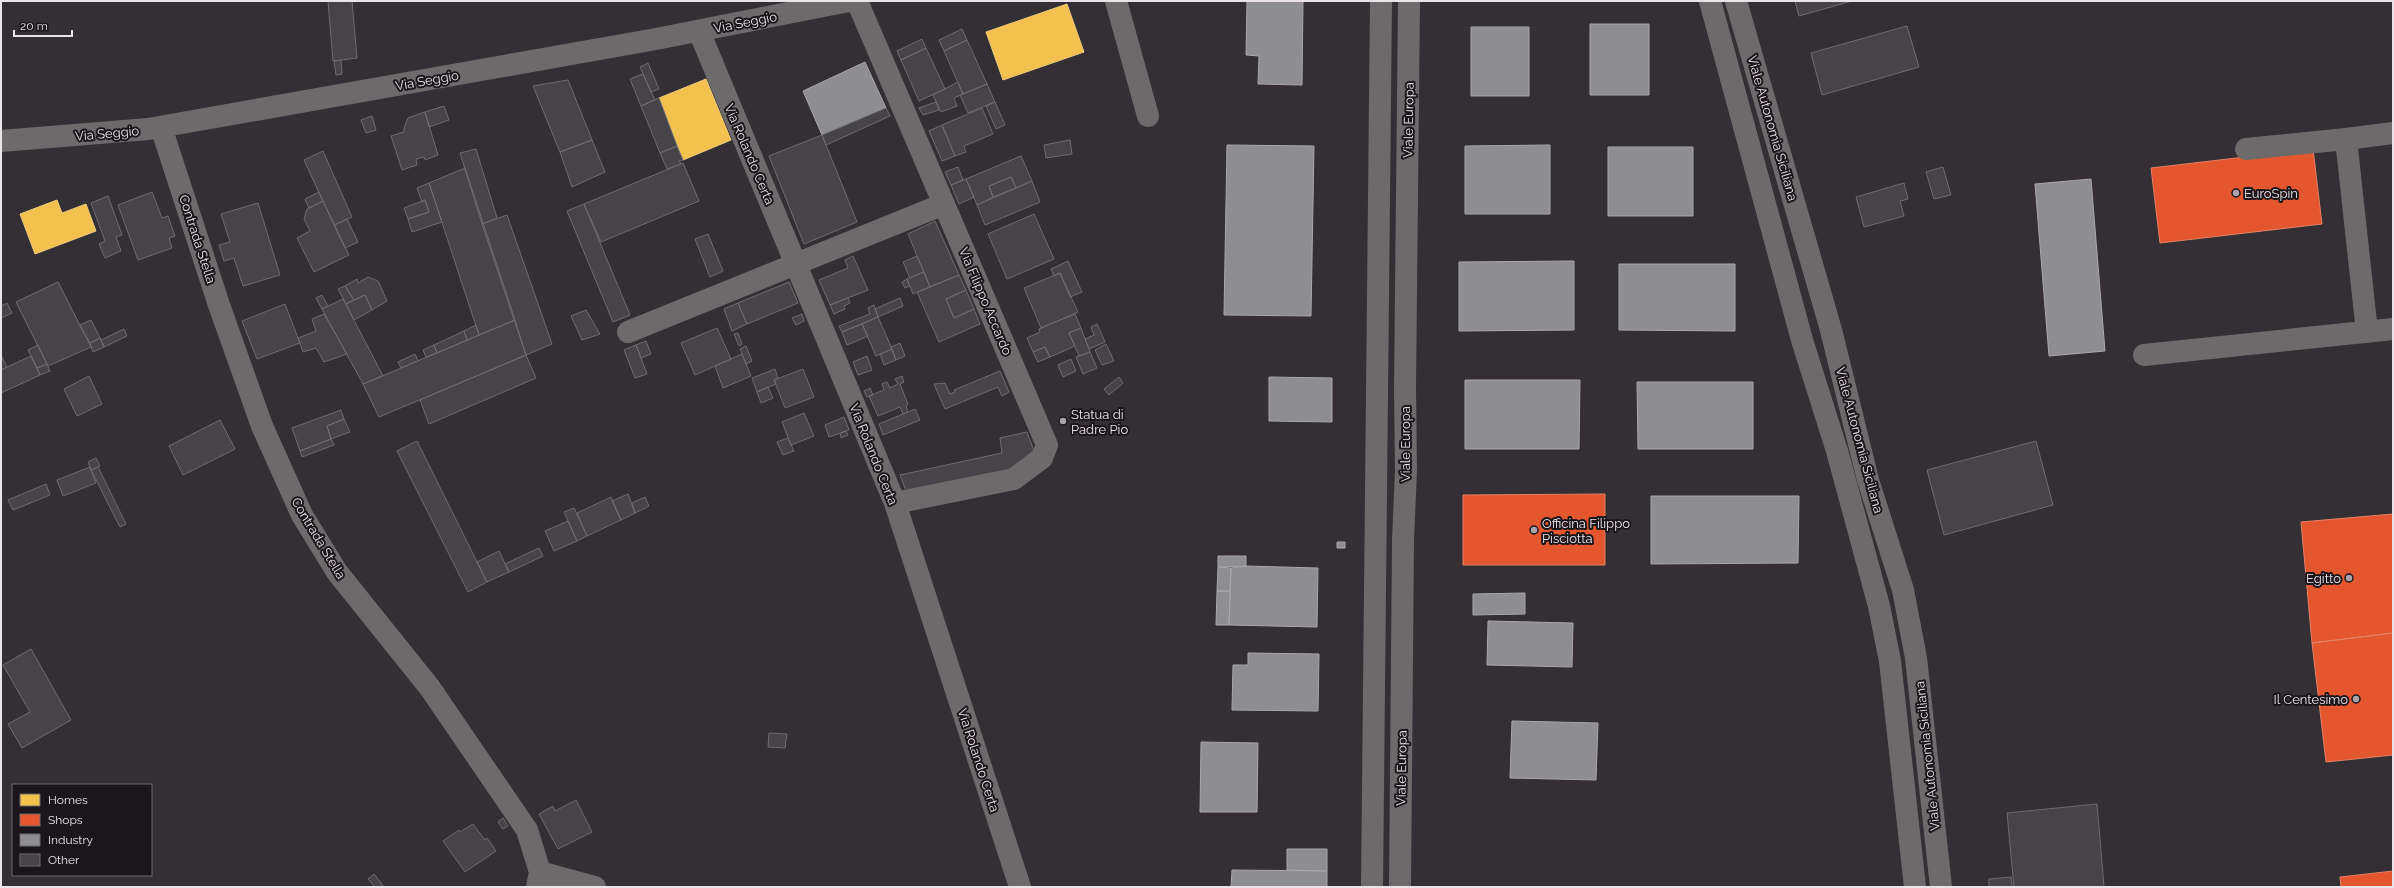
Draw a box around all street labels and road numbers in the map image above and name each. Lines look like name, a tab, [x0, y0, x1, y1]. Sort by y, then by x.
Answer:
street label: Via Seggio	[712, 9, 778, 36]
street label: Viale Autonomia Siciliana	[1745, 54, 1800, 203]
street label: Via Seggio	[394, 67, 460, 93]
street label: Viale Europa	[1400, 82, 1417, 158]
street label: Via Rolando Certa	[722, 102, 778, 207]
street label: Via Seggio	[74, 123, 140, 144]
street label: Contrada Stella	[176, 193, 219, 285]
street label: Via Filippo Accardo	[956, 245, 1015, 358]
street label: Viale Autonomia Siciliana	[1833, 366, 1886, 515]
street label: Via Rolando Certa	[846, 401, 901, 507]
street label: Viale Europa	[1398, 406, 1413, 482]
street label: Contrada Stella	[288, 495, 349, 582]
street label: Viale Autonomia Siciliana	[1912, 680, 1943, 832]
street label: Via Rolando Certa	[955, 706, 1002, 814]
street label: Viale Europa	[1393, 730, 1410, 806]

